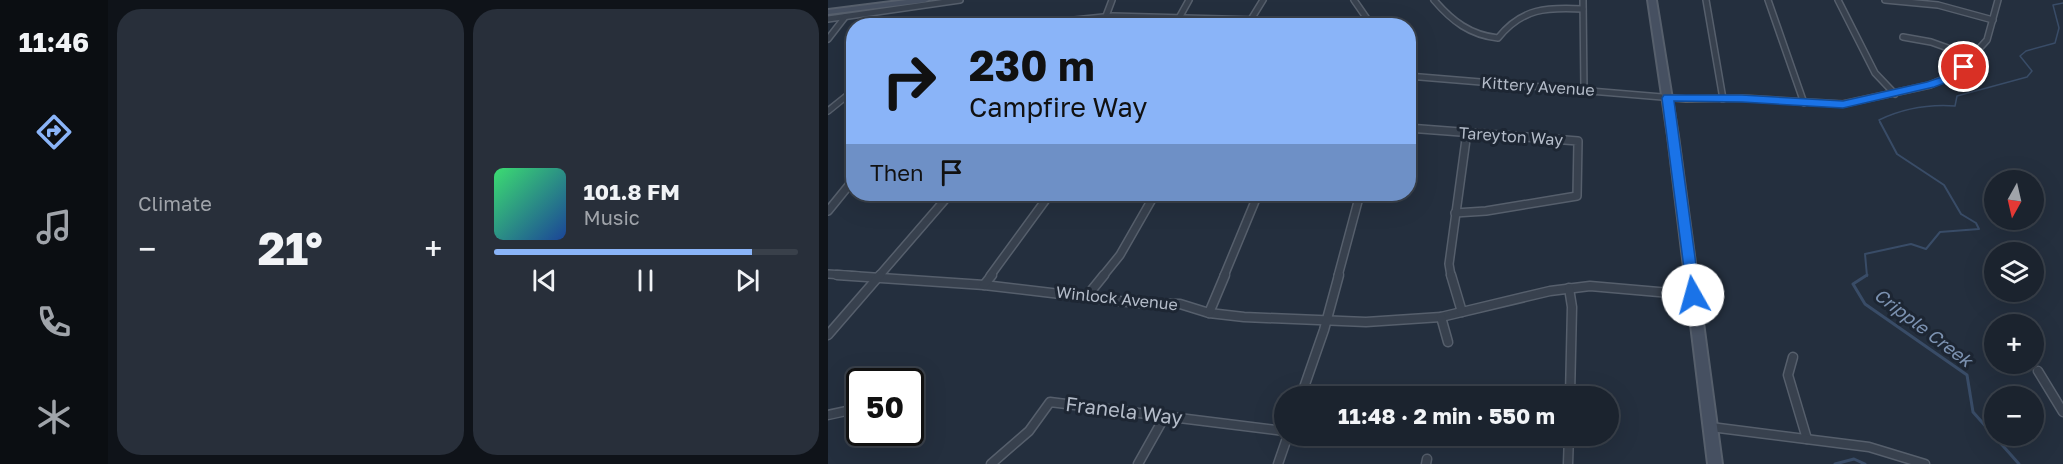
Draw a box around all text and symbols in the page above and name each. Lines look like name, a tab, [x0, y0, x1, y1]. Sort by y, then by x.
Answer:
text: 11:46	[19, 26, 89, 58]
text: 230 m	[969, 40, 1095, 90]
pin	[1938, 41, 1989, 92]
icon: right	[870, 42, 948, 120]
icon: arrive	[1947, 50, 1980, 83]
street label: Kittery Avenue	[1481, 72, 1595, 100]
text: Campfire Way	[969, 91, 1147, 123]
icon: directions	[33, 111, 75, 153]
street label: Tareyton Way	[1458, 122, 1564, 150]
icon: arrive	[935, 156, 968, 189]
text: Then	[870, 159, 923, 186]
north arrow	[1984, 170, 2044, 230]
map controls	[1984, 170, 2044, 446]
text: 101.8 FM	[584, 178, 680, 205]
text: Climate	[138, 191, 212, 215]
text: Music	[584, 205, 640, 229]
icon: music	[33, 206, 75, 248]
text: 21°	[258, 221, 323, 275]
text: −	[138, 229, 156, 268]
text: +	[424, 229, 442, 268]
button: layers	[1984, 242, 2044, 302]
position arrow	[1661, 263, 1725, 327]
icon: previous	[528, 264, 561, 297]
icon: pause	[629, 264, 662, 297]
icon: next	[731, 264, 764, 297]
street label: Winlock Avenue	[1055, 282, 1179, 314]
water label: Cripple Creek	[1870, 283, 1978, 372]
icon: phone	[33, 301, 75, 343]
button: +	[1984, 314, 2044, 374]
speed limit sign: 50	[846, 368, 924, 446]
button: −	[1984, 386, 2044, 446]
street label: Franela Way	[1064, 391, 1184, 429]
icon: climate	[33, 396, 75, 438]
text: 11:48 · 2 min · 550 m	[1338, 402, 1555, 429]

